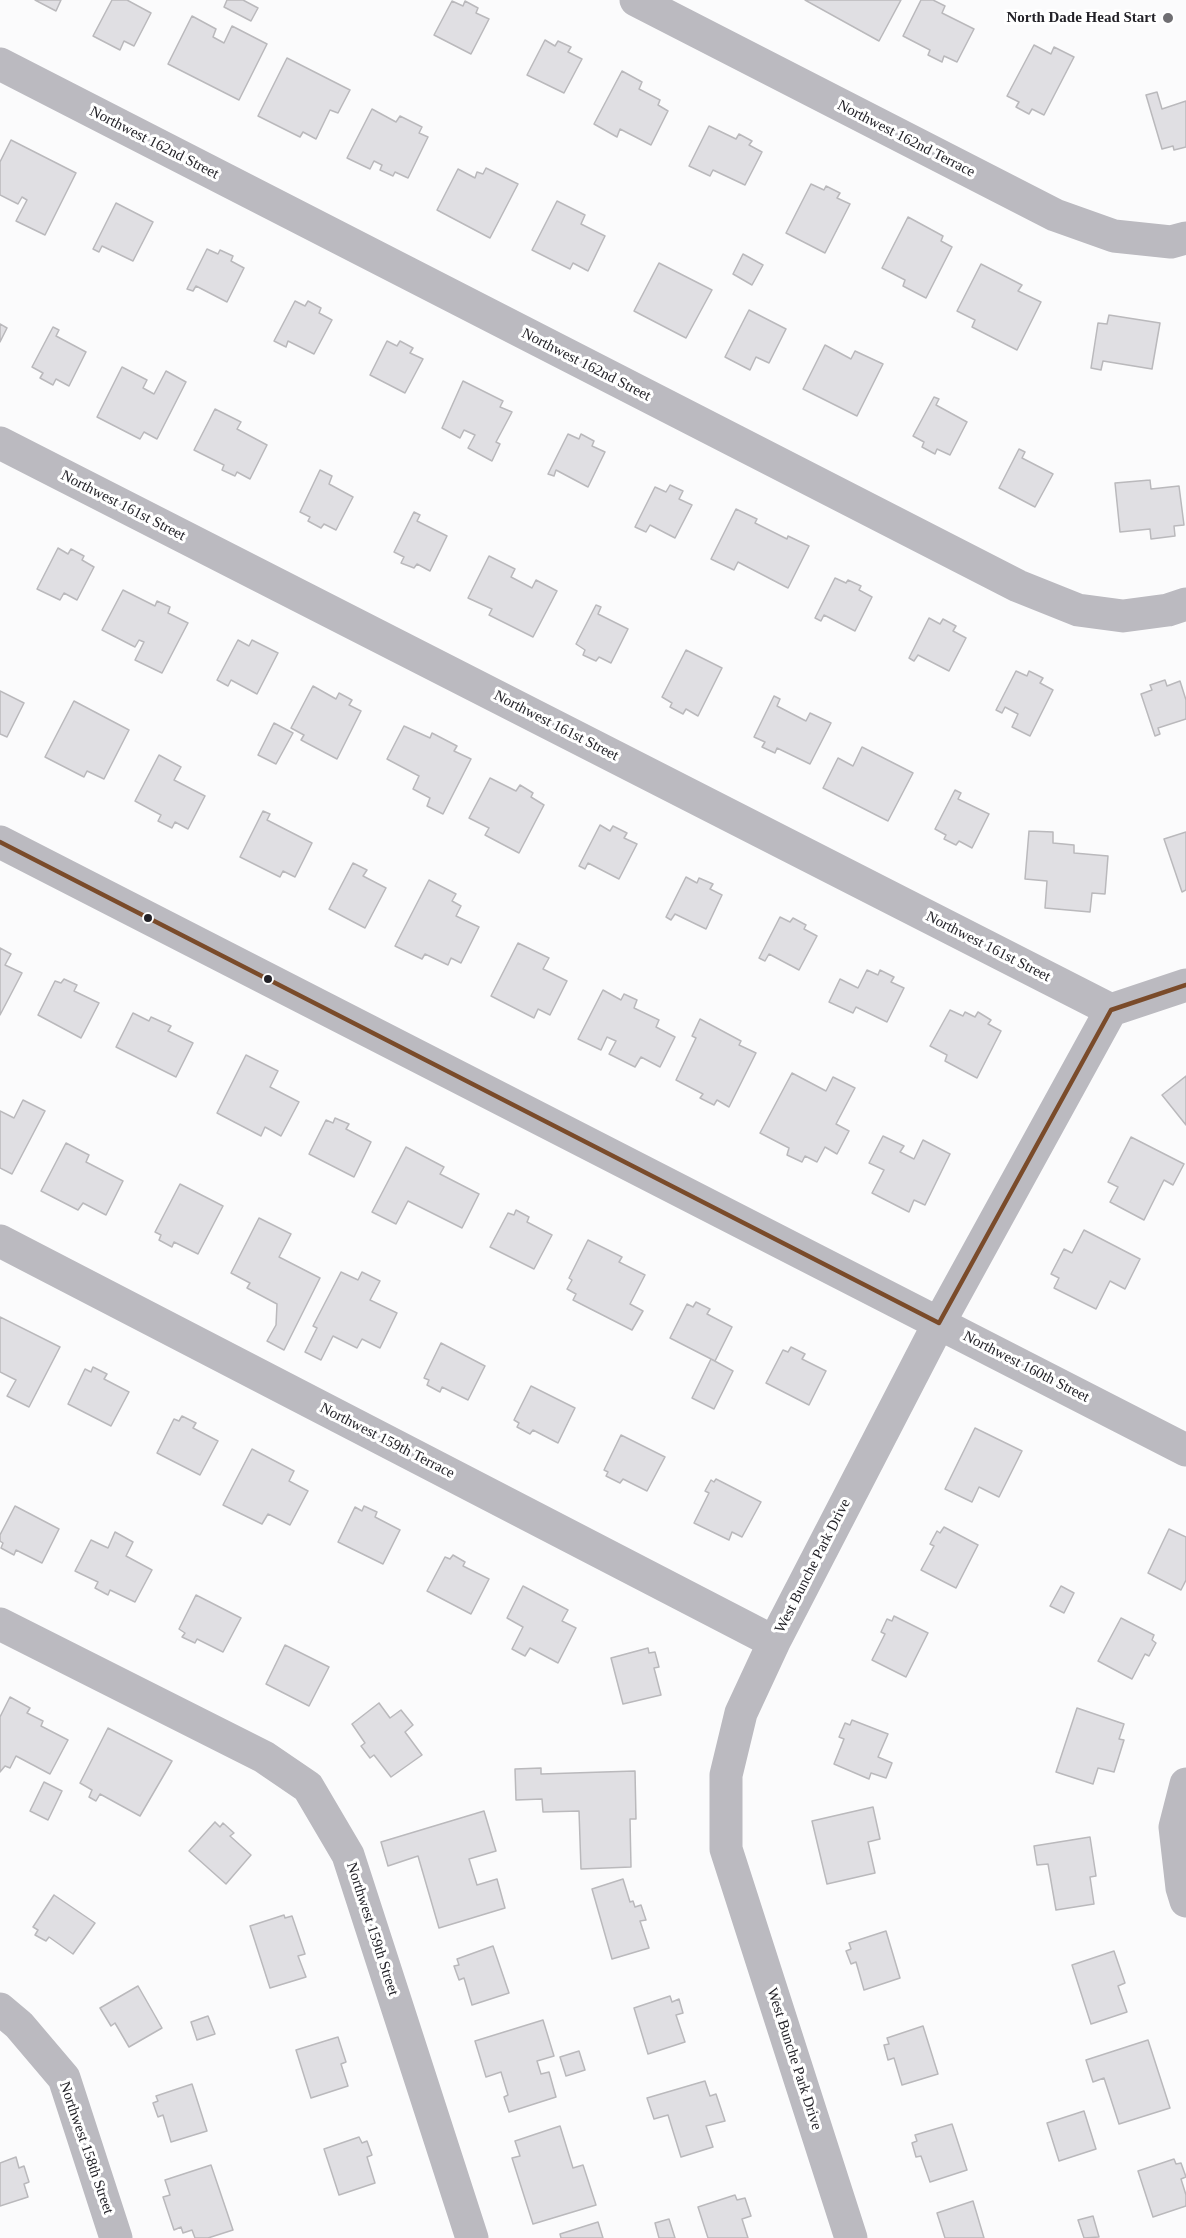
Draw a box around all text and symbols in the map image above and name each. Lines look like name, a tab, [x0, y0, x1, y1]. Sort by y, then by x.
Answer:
place label: North Dade Head Start	[1006, 9, 1156, 27]
marker: North Dade Head Start	[1161, 11, 1175, 25]
street label: Northwest 162nd Terrace	[834, 96, 978, 182]
street label: Northwest 162nd Street	[86, 103, 222, 183]
street label: Northwest 162nd Street	[518, 325, 654, 405]
street label: Northwest 161st Street	[58, 467, 188, 545]
street label: Northwest 161st Street	[491, 687, 621, 765]
street label: Northwest 161st Street	[923, 908, 1053, 986]
unlabelled marker	[142, 912, 154, 924]
unlabelled marker	[262, 973, 274, 985]
street label: Northwest 160th Street	[960, 1327, 1092, 1407]
street label: Northwest 159th Terrace	[317, 1399, 457, 1483]
street label: West Bunche Park Drive	[771, 1496, 855, 1636]
street label: Northwest 159th Street	[342, 1860, 402, 1998]
street label: West Bunche Park Drive	[763, 1986, 825, 2132]
street label: Northwest 158th Street	[55, 2079, 117, 2217]

